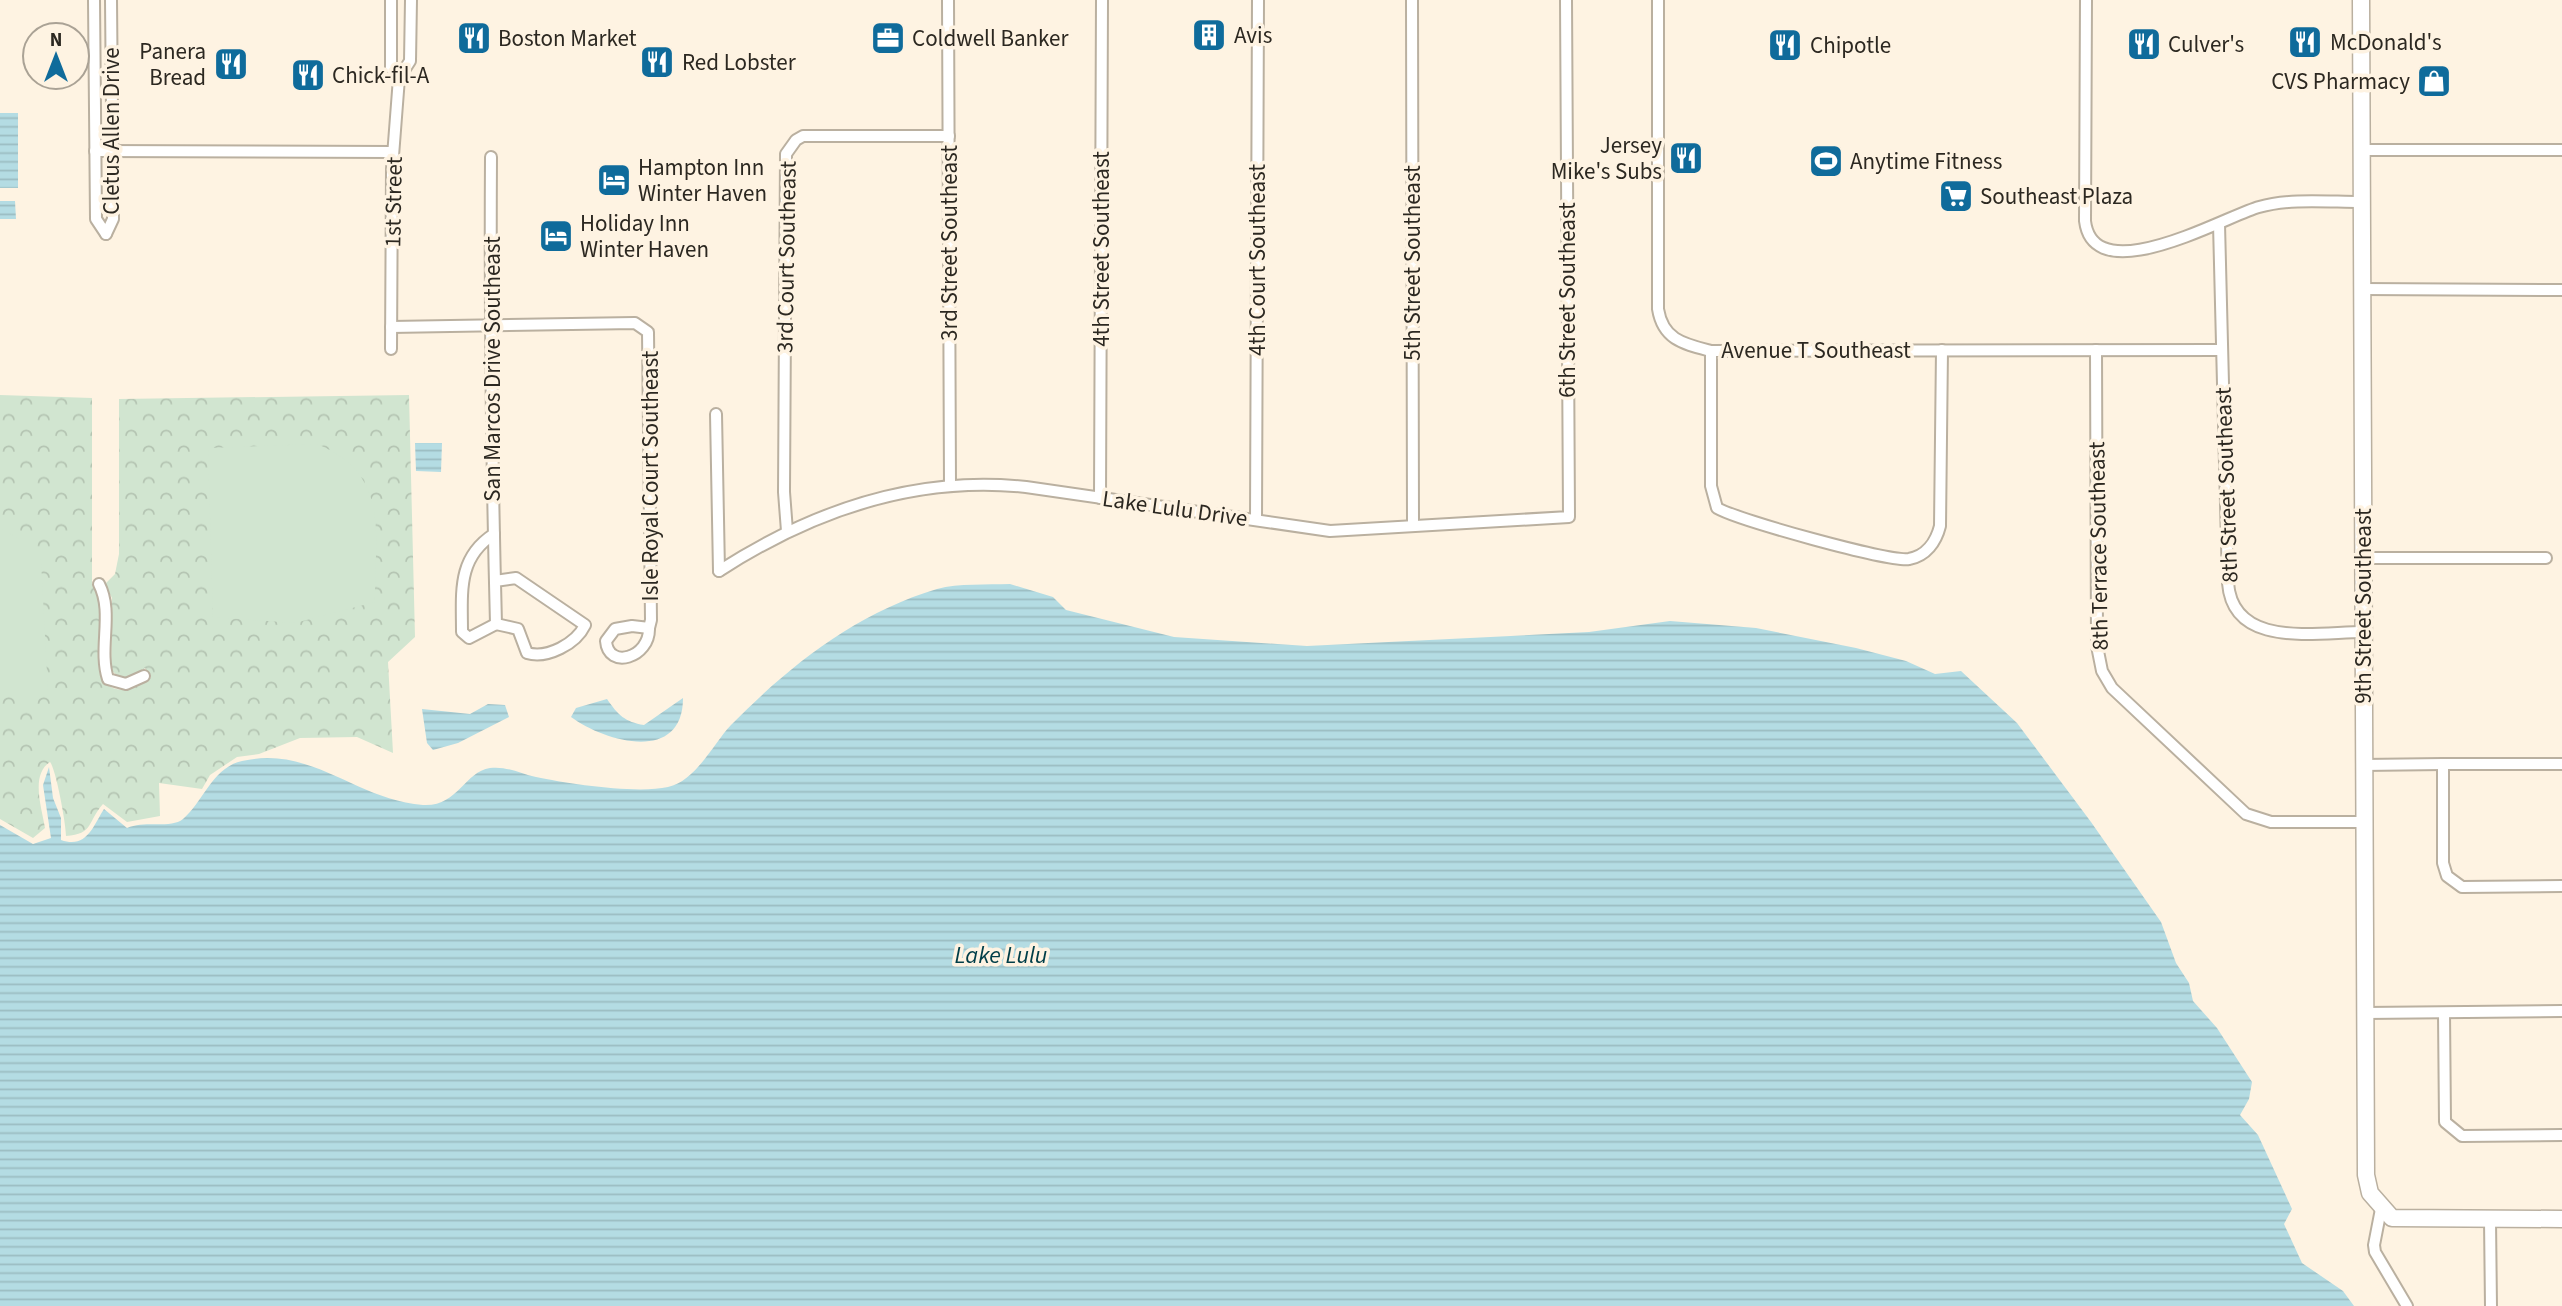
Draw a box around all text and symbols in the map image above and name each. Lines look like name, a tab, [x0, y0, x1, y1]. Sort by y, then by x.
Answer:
building icon: Avis	[1190, 16, 1228, 54]
restaurant icon: Boston Market	[455, 19, 493, 57]
office icon: Coldwell Banker	[869, 19, 907, 57]
place label: Avis	[1234, 19, 1272, 52]
north arrow	[21, 21, 91, 91]
place label: Boston Market	[498, 22, 637, 55]
place label: Coldwell Banker	[912, 22, 1069, 55]
restaurant icon: McDonald's	[2286, 23, 2324, 61]
restaurant icon: Culver's	[2125, 25, 2163, 63]
restaurant icon: Chipotle	[1766, 26, 1804, 64]
place label: McDonald's	[2330, 26, 2442, 59]
text: N	[50, 27, 62, 54]
place label: Culver's	[2168, 28, 2244, 61]
place label: Chipotle	[1810, 29, 1891, 62]
place label: Panera Bread	[139, 35, 206, 94]
restaurant icon: Red Lobster	[638, 43, 676, 81]
restaurant icon: Panera Bread	[212, 45, 250, 83]
place label: Red Lobster	[682, 46, 797, 79]
street label: Cletus Allen Drive	[95, 47, 128, 215]
restaurant icon: Chick-fil-A	[289, 56, 327, 94]
place label: Chick-fil-A	[332, 59, 430, 92]
shop icon: CVS Pharmacy	[2415, 62, 2453, 100]
place label: CVS Pharmacy	[2271, 65, 2410, 98]
place label: Jersey Mike's Subs	[1551, 129, 1662, 188]
restaurant icon: Jersey Mike's Subs	[1667, 139, 1705, 177]
sports icon: Anytime Fitness	[1807, 142, 1845, 180]
street label: 3rd Street Southeast	[933, 145, 966, 341]
place label: Anytime Fitness	[1850, 145, 2002, 178]
place label: Hampton Inn Winter Haven	[638, 151, 767, 210]
street label: 4th Street Southeast	[1085, 151, 1118, 347]
street label: 1st Street	[376, 156, 411, 248]
street label: 3rd Court Southeast	[768, 160, 805, 353]
hotel icon: Hampton Inn Winter Haven	[595, 161, 633, 199]
street label: 4th Court Southeast	[1241, 164, 1274, 356]
street label: 5th Street Southeast	[1396, 165, 1429, 361]
supermarket icon: Southeast Plaza	[1937, 177, 1975, 215]
place label: Southeast Plaza	[1980, 180, 2133, 213]
street label: 6th Street Southeast	[1551, 202, 1584, 398]
place label: Holiday Inn Winter Haven	[580, 207, 709, 266]
hotel icon: Holiday Inn Winter Haven	[537, 217, 575, 255]
street label: San Marcos Drive Southeast	[476, 236, 509, 502]
street label: Avenue T Southeast	[1721, 334, 1911, 367]
street label: Isle Royal Court Southeast	[634, 350, 667, 601]
street label: 8th Street Southeast	[2207, 386, 2246, 583]
street label: 8th Terrace Southeast	[2080, 441, 2117, 651]
street label: Lake Lulu Drive	[1100, 482, 1250, 535]
street label: 9th Street Southeast	[2347, 508, 2380, 704]
water label: Lake Lulu	[955, 938, 1047, 973]

